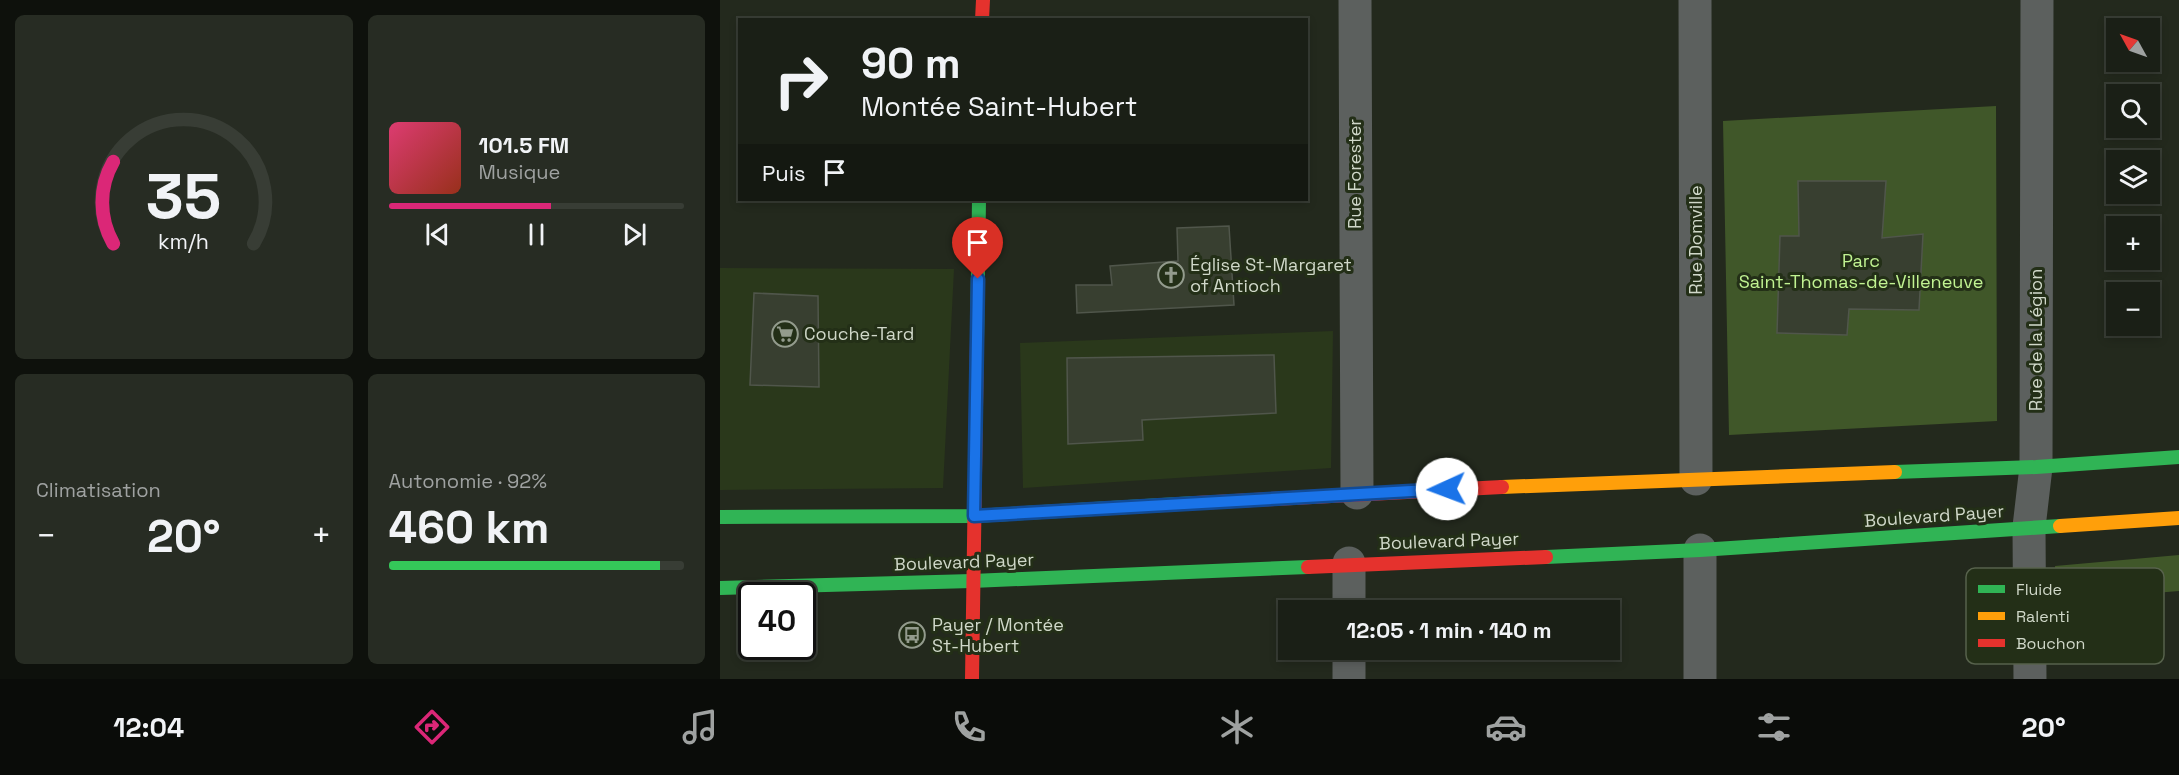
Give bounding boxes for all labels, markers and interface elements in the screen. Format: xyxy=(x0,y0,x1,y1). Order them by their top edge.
north arrow xyxy=(2106,18,2160,72)
map controls xyxy=(2106,18,2160,336)
text: 90 m xyxy=(861,37,961,90)
icon: right xyxy=(762,42,840,120)
button: search xyxy=(2106,84,2160,138)
text: Montée Saint-Hubert xyxy=(861,89,1137,124)
street label: Rue Forester xyxy=(1343,119,1366,229)
text: 101.5 FM xyxy=(479,131,569,159)
button: layers xyxy=(2106,150,2160,204)
icon: arrive xyxy=(818,156,851,189)
text: 35 xyxy=(146,157,221,236)
text: Musique xyxy=(479,159,560,185)
text: Puis xyxy=(762,159,806,187)
street label: Rue Domville xyxy=(1684,185,1707,295)
button: + xyxy=(2106,216,2160,270)
pin xyxy=(952,217,1003,279)
icon: previous xyxy=(421,218,454,251)
icon: pause xyxy=(520,218,553,251)
icon: next xyxy=(618,218,651,251)
icon: arrive xyxy=(961,226,994,259)
text: km/h xyxy=(158,228,209,255)
park label: Parc Saint-Thomas-de-Villeneuve xyxy=(1739,249,1983,293)
place label: Église St-Margaret of Antioch xyxy=(1190,253,1352,297)
church icon: Église St-Margaret of Antioch xyxy=(1156,260,1186,290)
street label: Rue de la Légion xyxy=(2024,269,2047,411)
button: − xyxy=(2106,282,2160,336)
supermarket icon: Couche-Tard xyxy=(770,319,800,349)
place label: Couche-Tard xyxy=(804,322,914,345)
position arrow xyxy=(1415,457,1479,521)
text: Autonomie · 92% xyxy=(389,468,547,494)
text: Climatisation xyxy=(36,477,161,503)
text: 460 km xyxy=(389,499,549,556)
street label: Boulevard Payer xyxy=(1863,499,2005,532)
text: 20° xyxy=(147,508,221,565)
text: − xyxy=(36,515,56,557)
text: + xyxy=(311,515,332,557)
street label: Boulevard Payer xyxy=(1378,527,1520,554)
street label: Boulevard Payer xyxy=(893,548,1035,575)
legend xyxy=(1966,568,2164,664)
text: Fluide xyxy=(2016,579,2062,600)
speed limit sign: 40 xyxy=(738,582,816,660)
text: Ralenti xyxy=(2016,606,2070,627)
place label: Payer / Montée St-Hubert xyxy=(932,613,1064,657)
text: 12:05 · 1 min · 140 m xyxy=(1346,616,1552,644)
bus stop icon: Payer / Montée St-Hubert xyxy=(897,620,927,650)
text: Bouchon xyxy=(2016,633,2085,654)
icon: directions xyxy=(411,706,453,748)
icon: music xyxy=(679,706,721,748)
icon: phone xyxy=(948,706,990,748)
icon: climate xyxy=(1216,706,1258,748)
icon: car xyxy=(1485,706,1527,748)
icon: filters xyxy=(1753,706,1795,748)
text: 12:04 xyxy=(113,710,184,745)
text: 20° xyxy=(2021,710,2066,745)

